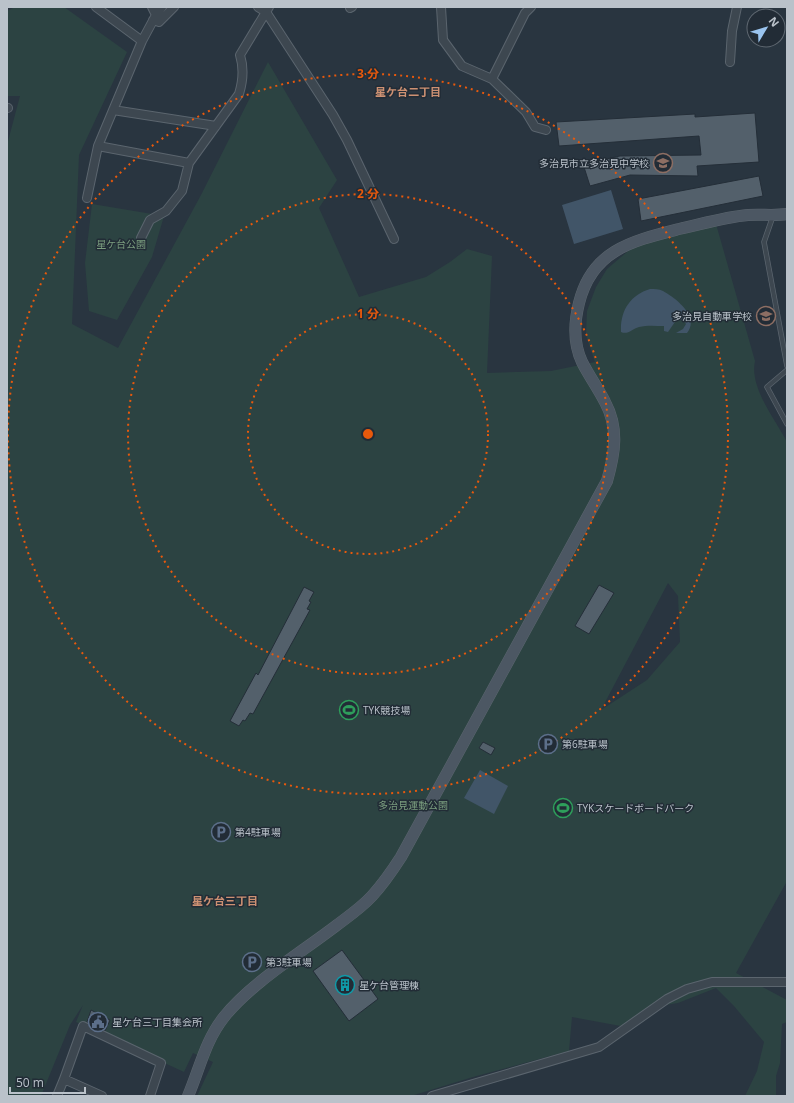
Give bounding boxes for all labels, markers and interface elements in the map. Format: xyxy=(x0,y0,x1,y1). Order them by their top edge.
north arrow xyxy=(746,8,786,48)
text: N xyxy=(766,13,783,30)
text: 3 分 xyxy=(357,65,379,82)
district label: 星ケ台二丁目 xyxy=(375,84,441,99)
school or university icon: 多治見市立多治見中学校 xyxy=(652,152,674,174)
place label: 多治見市立多治見中学校 xyxy=(539,156,649,170)
text: 2 分 xyxy=(357,185,379,202)
park label: 星ケ台公園 xyxy=(96,237,146,251)
text: 1 分 xyxy=(357,305,379,322)
school or university icon: 多治見自動車学校 xyxy=(755,305,777,327)
place label: 多治見自動車学校 xyxy=(672,309,752,323)
centre of rings xyxy=(361,427,375,441)
sports icon: TYK競技場 xyxy=(338,699,360,721)
place label: TYK競技場 xyxy=(363,703,410,717)
parking icon: 第6駐車場 xyxy=(537,733,559,755)
place label: 第6駐車場 xyxy=(562,737,608,751)
sports icon: TYKスケードボードパーク xyxy=(552,797,574,819)
park label: 多治見運動公園 xyxy=(378,798,448,812)
place label: TYKスケードボードパーク xyxy=(577,801,694,815)
parking icon: 第4駐車場 xyxy=(210,821,232,843)
place label: 第4駐車場 xyxy=(235,825,281,839)
district label: 星ケ台三丁目 xyxy=(192,893,258,908)
parking icon: 第3駐車場 xyxy=(241,951,263,973)
place label: 第3駐車場 xyxy=(266,955,312,969)
building icon: 星ケ台管理棟 xyxy=(334,974,356,996)
place label: 星ケ台管理棟 xyxy=(359,978,419,992)
public building icon: 星ケ台三丁目集会所 xyxy=(87,1011,109,1033)
place label: 星ケ台三丁目集会所 xyxy=(112,1015,202,1029)
scale bar xyxy=(10,1069,85,1095)
text: 50 m xyxy=(16,1074,44,1091)

